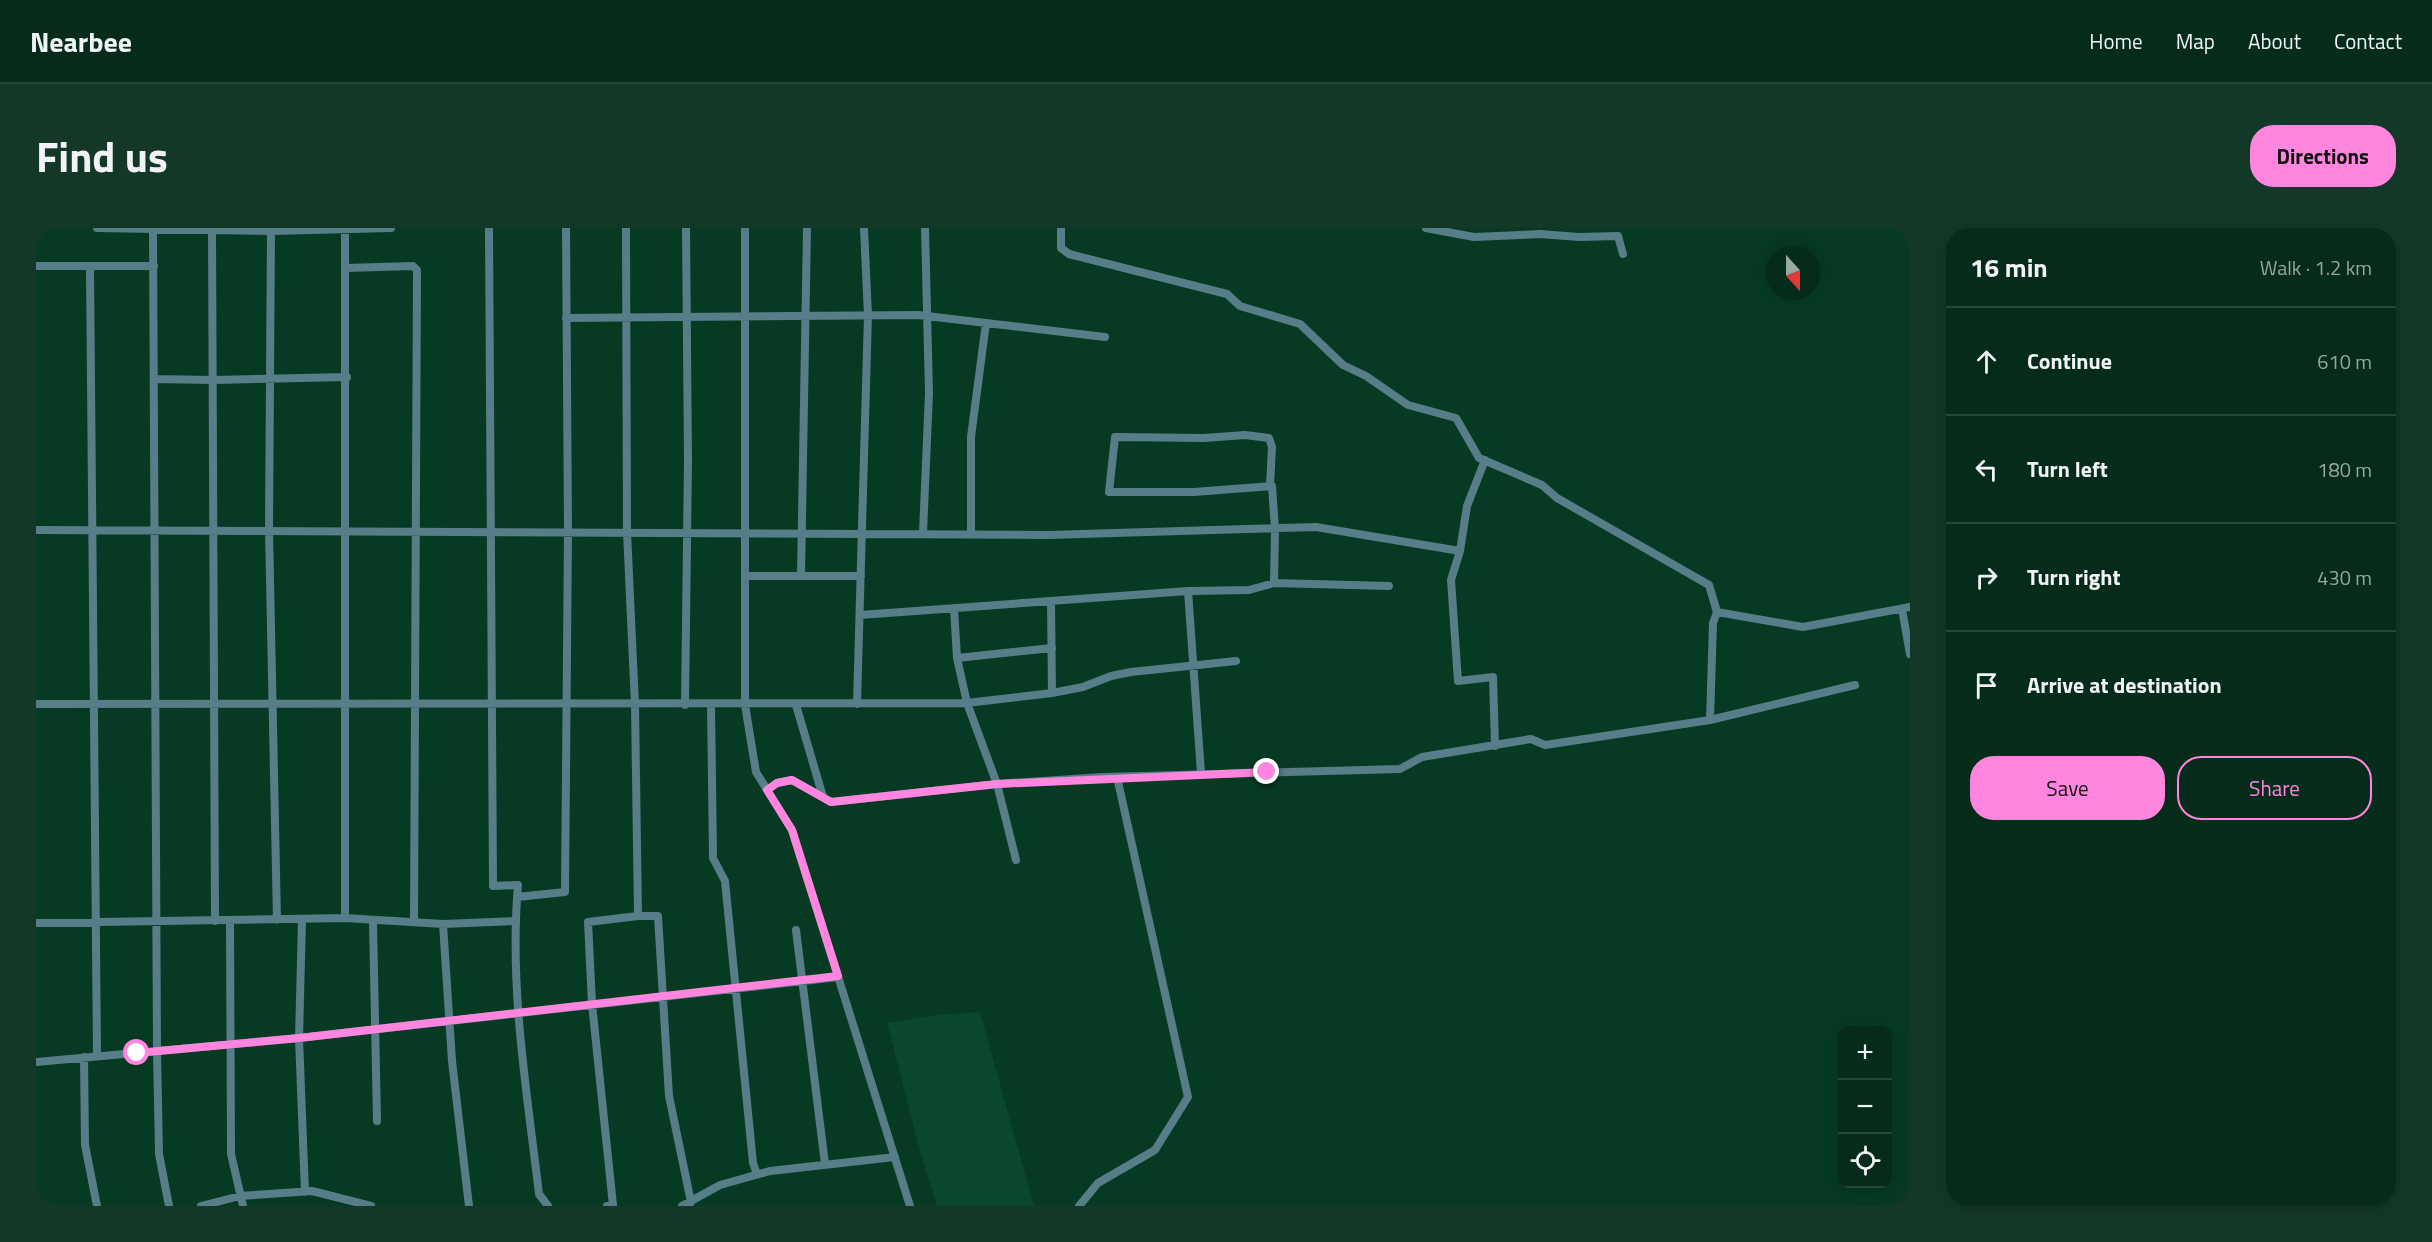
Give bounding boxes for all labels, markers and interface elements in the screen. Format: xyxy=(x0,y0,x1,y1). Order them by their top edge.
text: Nearbee xyxy=(30,20,132,63)
text: Home xyxy=(2089,25,2143,57)
text: Map xyxy=(2176,25,2215,57)
text: About xyxy=(2248,25,2301,57)
text: Contact xyxy=(2334,25,2402,57)
text: Find us xyxy=(36,124,168,188)
button: Directions xyxy=(2250,125,2396,187)
north arrow xyxy=(1766,246,1820,300)
text: 16 min xyxy=(1970,248,2048,287)
text: Walk · 1.2 km xyxy=(2260,252,2372,283)
text: Continue xyxy=(2027,344,2112,378)
icon: ahead xyxy=(1970,345,2003,378)
text: 610 m xyxy=(2317,346,2372,377)
text: Turn left xyxy=(2027,452,2108,486)
icon: left xyxy=(1970,453,2003,486)
text: 180 m xyxy=(2317,454,2372,485)
text: Turn right xyxy=(2027,560,2121,594)
icon: right xyxy=(1970,561,2003,594)
text: 430 m xyxy=(2317,562,2372,593)
text: Arrive at destination xyxy=(2027,668,2222,702)
icon: arrive xyxy=(1970,669,2003,702)
button: Save xyxy=(1970,756,2165,820)
button: Share xyxy=(2177,756,2372,820)
route end xyxy=(1253,758,1279,784)
map controls xyxy=(1838,1026,1892,1188)
button: + xyxy=(1838,1026,1892,1080)
route start xyxy=(123,1039,149,1065)
button: − xyxy=(1838,1080,1892,1134)
button: locate xyxy=(1838,1134,1892,1188)

